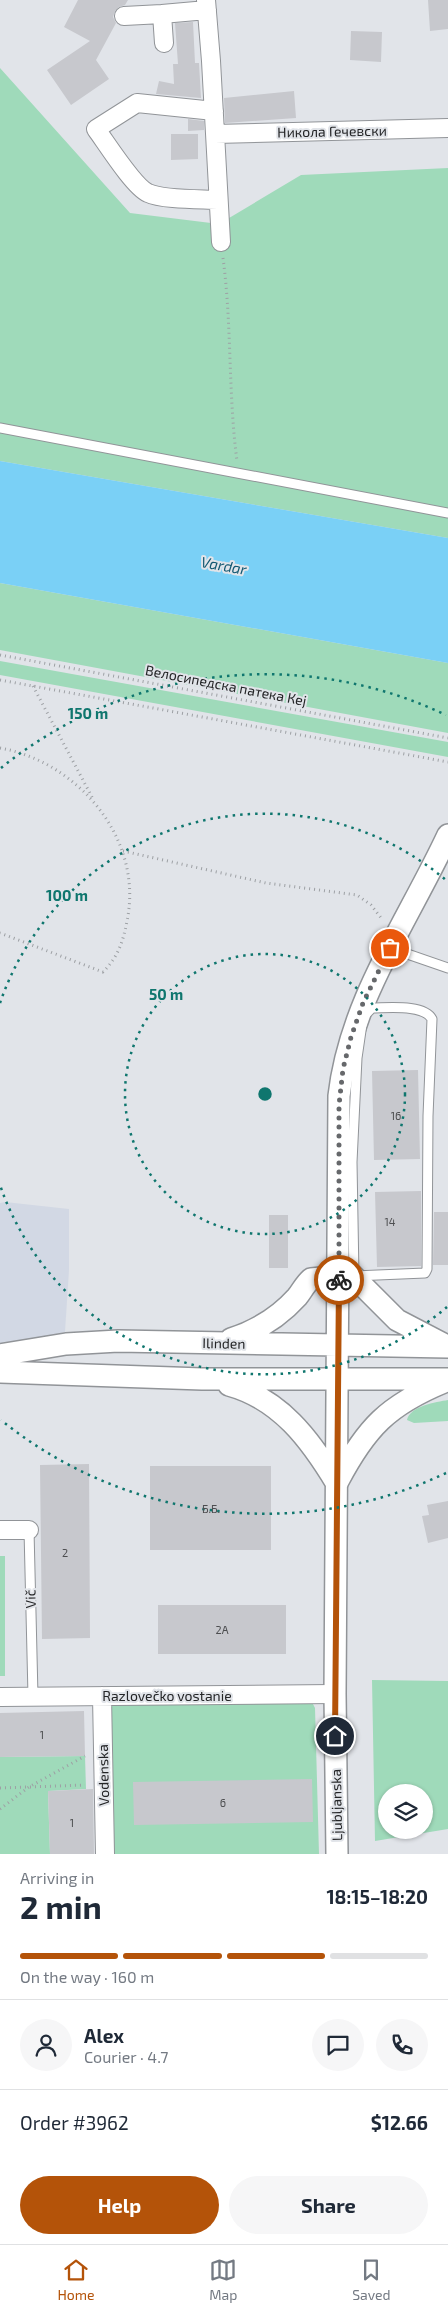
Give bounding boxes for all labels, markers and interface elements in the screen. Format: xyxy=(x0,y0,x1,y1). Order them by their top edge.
street label: Никола Гечевски xyxy=(277,122,387,140)
water label: Vardar xyxy=(200,552,249,578)
street label: Велосипедска патека Кеј xyxy=(144,661,308,709)
text: 150 m xyxy=(68,704,108,722)
text: 100 m xyxy=(46,886,88,904)
pin xyxy=(369,927,411,969)
icon: bag xyxy=(376,934,404,962)
text: 50 m xyxy=(149,985,183,1003)
centre of rings xyxy=(256,1085,274,1103)
house number: 16 xyxy=(391,1109,401,1122)
house number: 14 xyxy=(384,1215,396,1228)
courier xyxy=(314,1255,364,1305)
icon: bike xyxy=(325,1266,353,1294)
street label: Ilinden xyxy=(202,1334,246,1352)
house number: Б.Б. xyxy=(202,1502,220,1515)
house number: 2 xyxy=(62,1546,68,1559)
street label: Vič xyxy=(21,1589,39,1609)
house number: 2А xyxy=(215,1623,229,1636)
street label: Razlovečko vostanie xyxy=(102,1687,232,1704)
pin xyxy=(314,1715,356,1757)
icon: home xyxy=(321,1722,349,1750)
house number: 1 xyxy=(40,1728,44,1741)
street label: Vodenska xyxy=(94,1744,112,1806)
street label: Ljubljanska xyxy=(327,1769,345,1841)
map controls xyxy=(378,1784,433,1839)
button: layers xyxy=(378,1784,433,1839)
house number: 6 xyxy=(220,1796,226,1809)
house number: 1 xyxy=(70,1816,74,1829)
text: Arriving in xyxy=(20,1868,94,1887)
text: 18:15–18:20 xyxy=(326,1885,428,1908)
text: 2 min xyxy=(20,1887,102,1925)
text: On the way · 160 m xyxy=(20,1967,154,1986)
button: person xyxy=(20,2019,72,2071)
button: chat xyxy=(312,2019,364,2071)
button: phone xyxy=(376,2019,428,2071)
text: Alex xyxy=(84,2024,124,2047)
text: Courier · 4.7 xyxy=(84,2047,168,2066)
text: Order #3962 xyxy=(20,2111,129,2134)
text: $12.66 xyxy=(371,2111,428,2134)
button: Help xyxy=(20,2176,219,2234)
button: Share xyxy=(229,2176,428,2234)
tab: Home xyxy=(57,2256,94,2303)
tab: Map xyxy=(209,2256,237,2303)
tab: Saved xyxy=(352,2256,391,2303)

